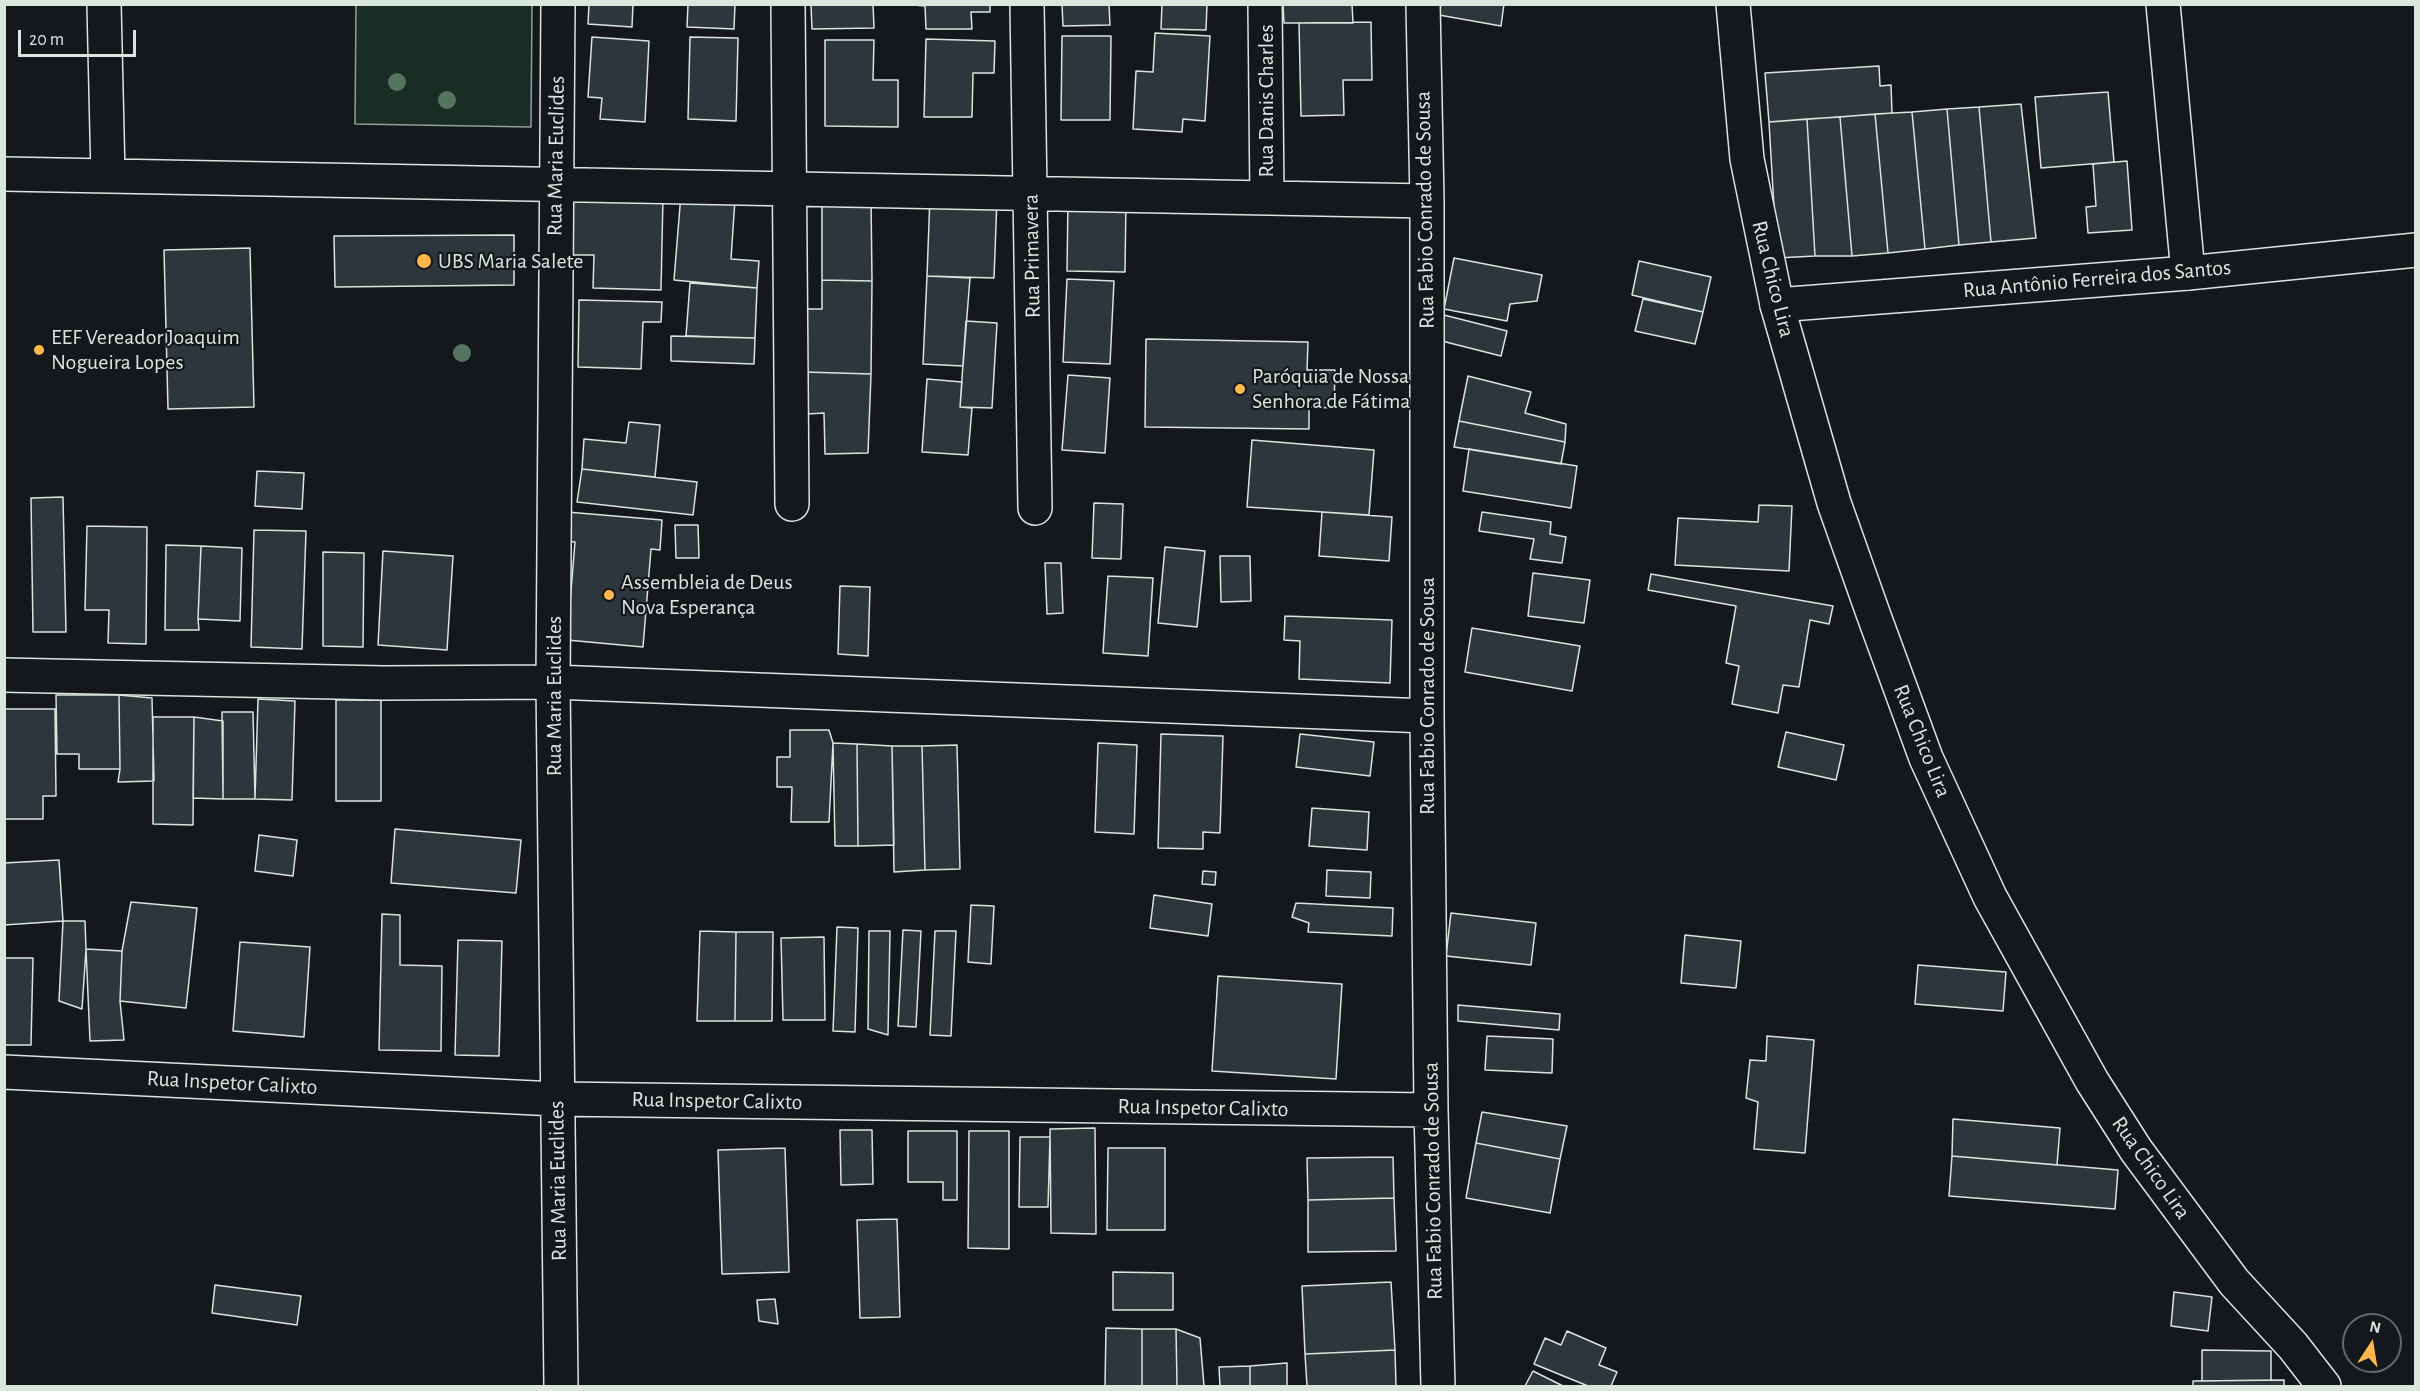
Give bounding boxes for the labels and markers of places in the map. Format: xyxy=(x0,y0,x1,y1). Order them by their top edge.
place label: UBS Maria Salete xyxy=(438,248,583,274)
marker: UBS Maria Salete xyxy=(415,252,433,270)
place label: EEF Vereador Joaquim Nogueira Lopes xyxy=(51,324,240,376)
marker: EEF Vereador Joaquim Nogueira Lopes xyxy=(32,343,46,357)
place label: Paróquia de Nossa Senhora de Fátima xyxy=(1252,363,1410,414)
marker: Paróquia de Nossa Senhora de Fátima xyxy=(1233,382,1247,396)
place label: Assembleia de Deus Nova Esperança xyxy=(621,569,793,620)
marker: Assembleia de Deus Nova Esperança xyxy=(602,588,616,602)

